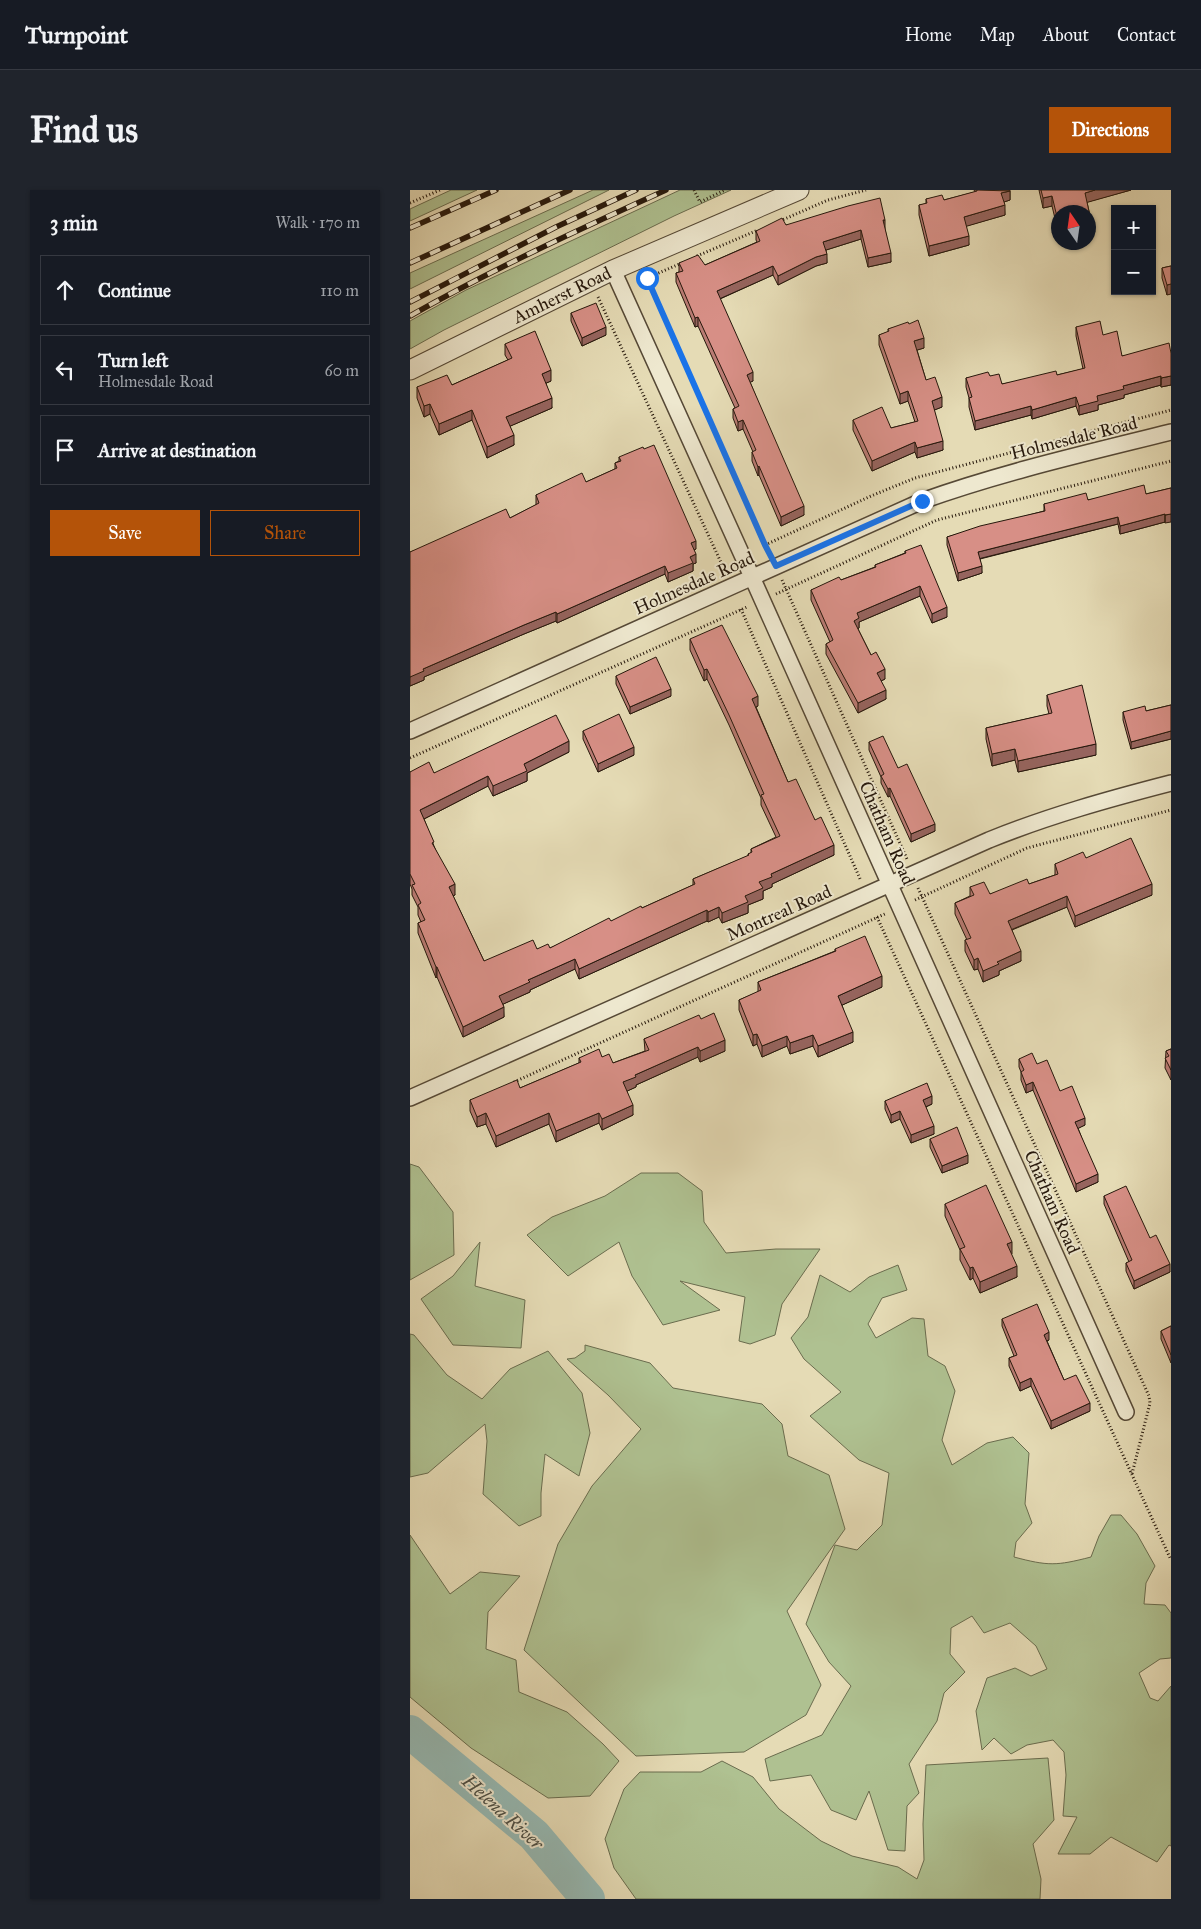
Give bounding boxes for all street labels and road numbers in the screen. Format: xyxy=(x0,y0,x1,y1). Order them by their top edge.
street label: Amherst Road xyxy=(508,262,615,329)
street label: Holmesdale Road xyxy=(1008,412,1140,464)
street label: Holmesdale Road xyxy=(630,547,758,619)
street label: Chatham Road xyxy=(854,778,920,888)
street label: Montreal Road xyxy=(723,880,835,946)
street label: Chatham Road xyxy=(1019,1147,1085,1257)

